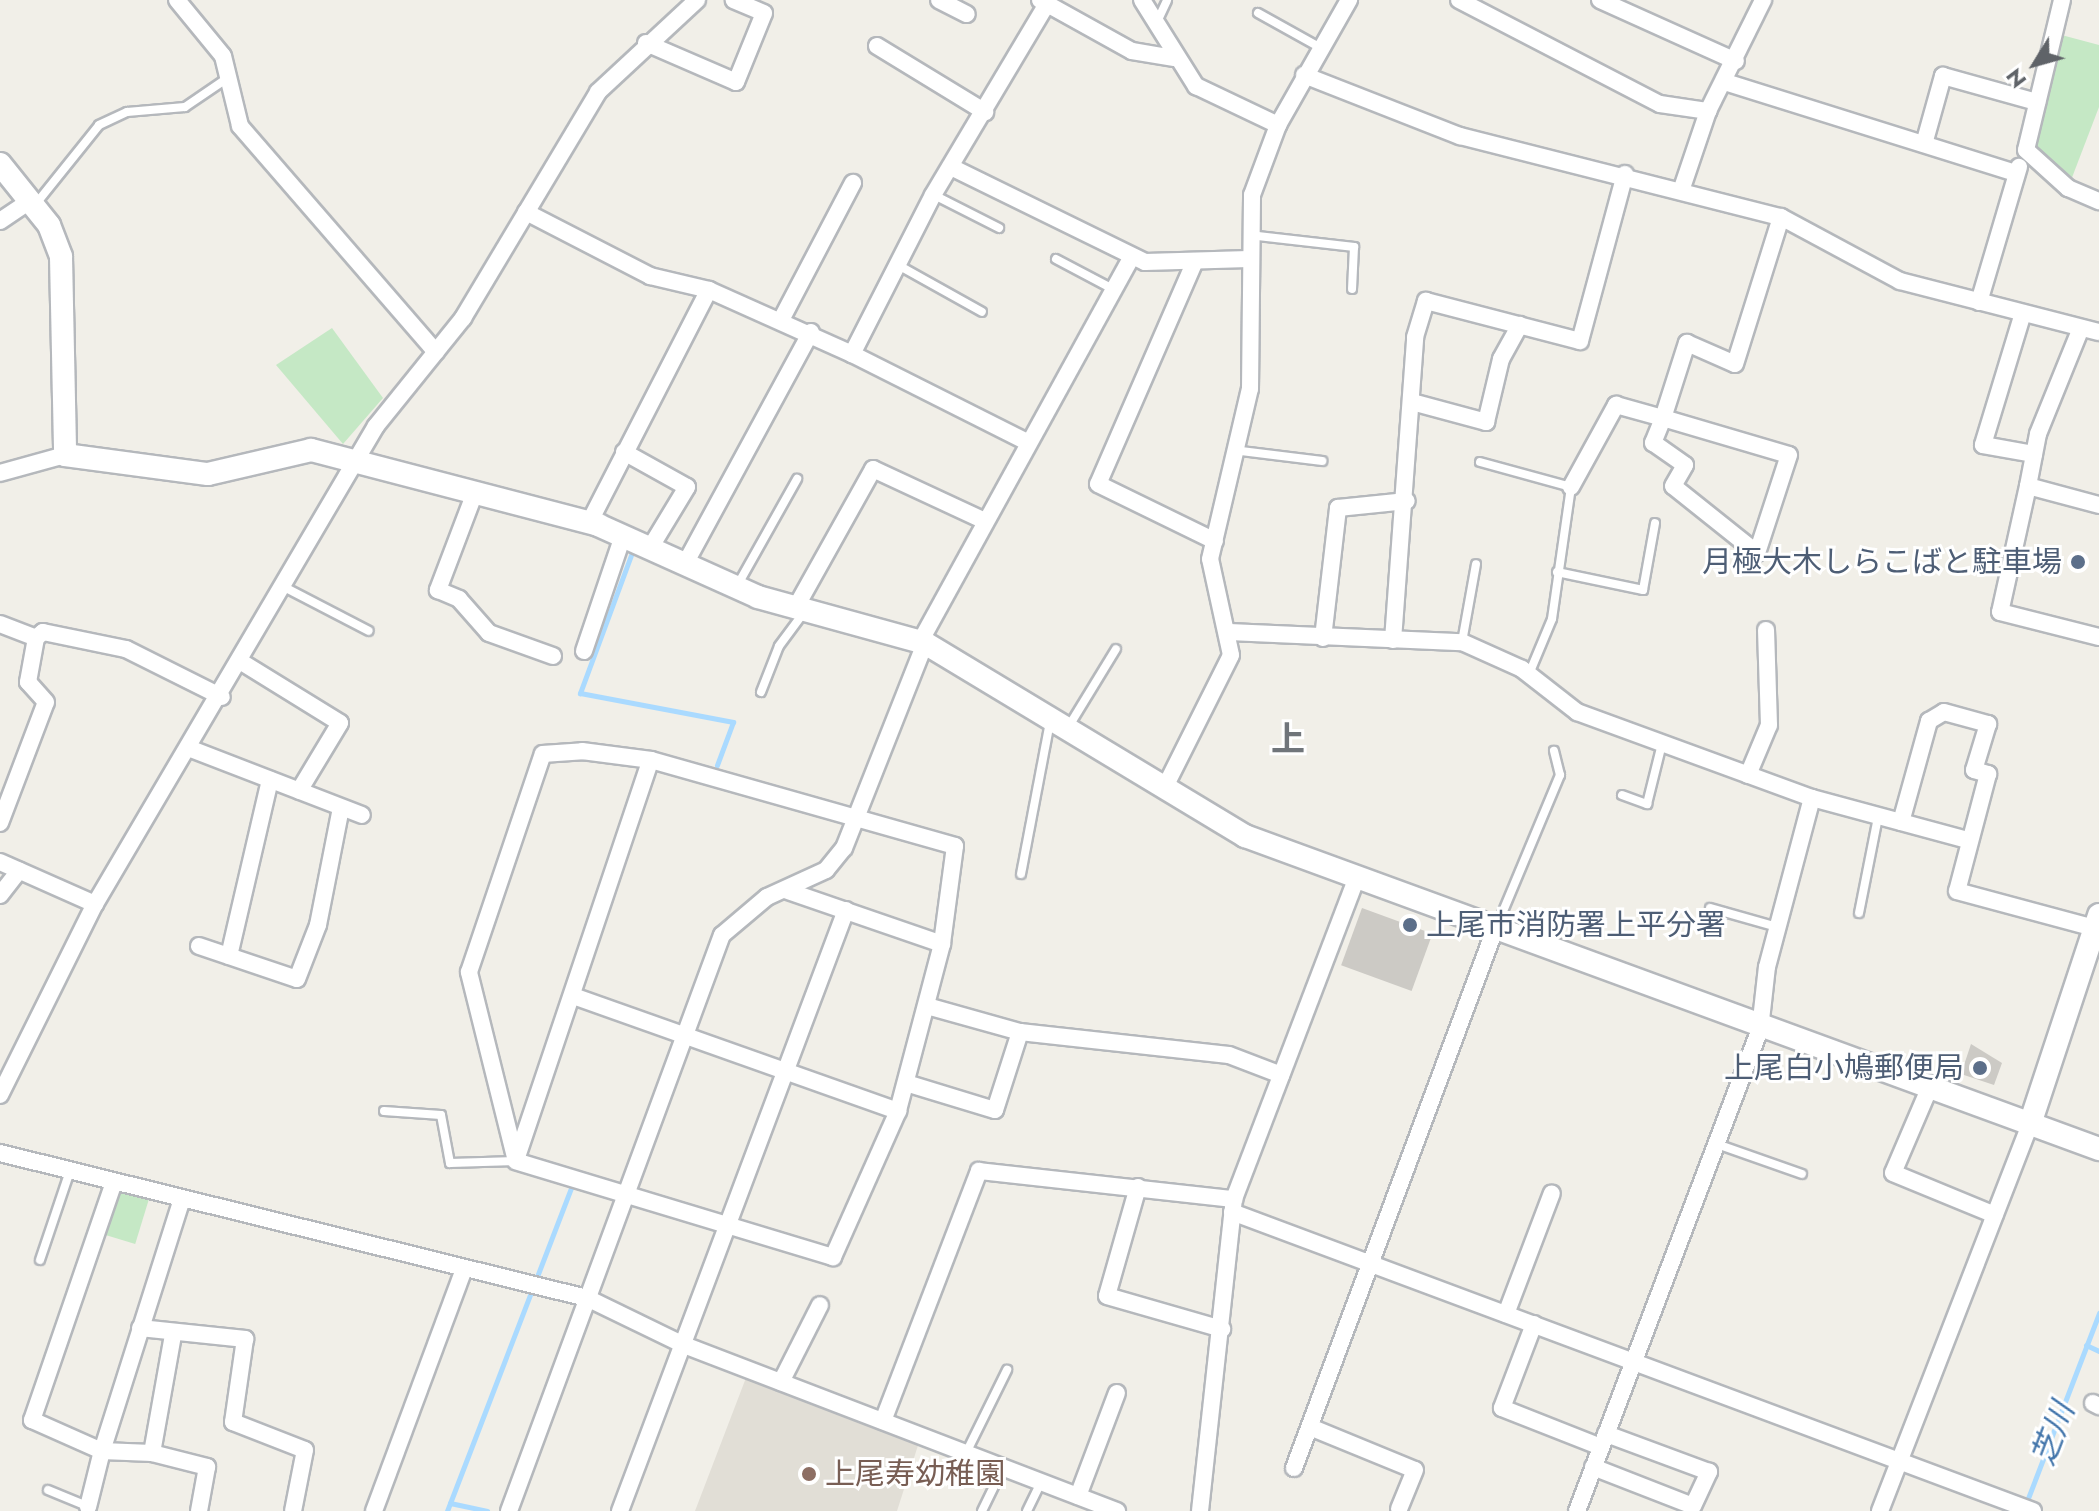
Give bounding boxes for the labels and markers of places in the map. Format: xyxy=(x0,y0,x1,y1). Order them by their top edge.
place label: 月極大木しらこばと駐車場 xyxy=(1702,544,2062,580)
marker: 月極大木しらこばと駐車場 xyxy=(2069,553,2087,571)
place label: 上尾市消防署上平分署 xyxy=(1426,907,1726,943)
marker: 上尾市消防署上平分署 xyxy=(1401,916,1419,934)
place label: 上尾白小鳩郵便局 xyxy=(1724,1050,1964,1086)
marker: 上尾白小鳩郵便局 xyxy=(1971,1059,1989,1077)
place label: 上尾寿幼稚園 xyxy=(825,1456,1005,1492)
marker: 上尾寿幼稚園 xyxy=(800,1465,818,1483)

